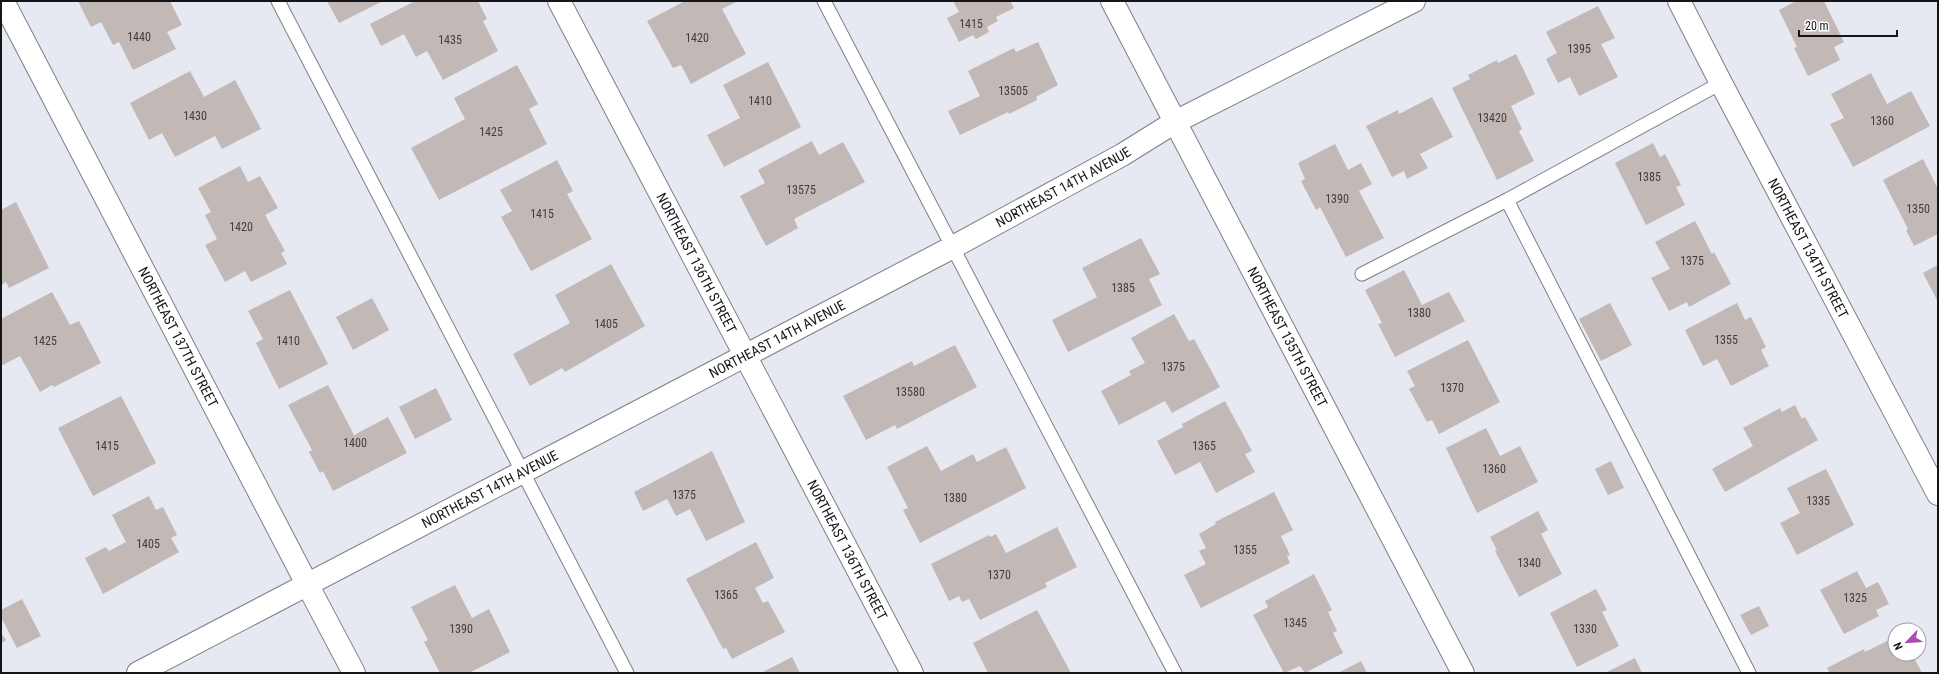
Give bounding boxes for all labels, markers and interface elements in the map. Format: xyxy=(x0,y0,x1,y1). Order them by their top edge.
scale bar xyxy=(1799,12,1897,38)
house number: 1415 xyxy=(959,17,983,31)
text: 20 m xyxy=(1805,19,1829,33)
house number: 1440 xyxy=(127,30,151,44)
house number: 1420 xyxy=(685,31,709,45)
house number: 1435 xyxy=(438,33,462,47)
house number: 1395 xyxy=(1567,42,1591,56)
house number: 13505 xyxy=(998,84,1028,98)
house number: 1410 xyxy=(748,94,772,108)
house number: 1430 xyxy=(183,109,207,123)
house number: 13420 xyxy=(1477,111,1507,125)
house number: 1360 xyxy=(1870,114,1894,128)
house number: 1425 xyxy=(479,125,503,139)
street label: NORTHEAST 14TH AVENUE xyxy=(993,144,1134,230)
house number: 1385 xyxy=(1637,170,1661,184)
street label: NORTHEAST 134TH STREET xyxy=(1765,176,1852,321)
house number: 13575 xyxy=(786,183,816,197)
street label: NORTHEAST 136TH STREET xyxy=(653,190,740,336)
house number: 1390 xyxy=(1325,192,1349,206)
house number: 1350 xyxy=(1906,202,1930,216)
house number: 1415 xyxy=(530,207,554,221)
house number: 1420 xyxy=(229,220,253,234)
house number: 1375 xyxy=(1680,254,1704,268)
street label: NORTHEAST 137TH STREET xyxy=(135,264,221,410)
street label: NORTHEAST 135TH STREET xyxy=(1244,264,1331,410)
house number: 1385 xyxy=(1111,281,1135,295)
street label: NORTHEAST 14TH AVENUE xyxy=(706,297,848,381)
house number: 1380 xyxy=(1407,306,1431,320)
house number: 1405 xyxy=(594,317,618,331)
house number: 1355 xyxy=(1714,333,1738,347)
house number: 1425 xyxy=(33,334,57,348)
house number: 1410 xyxy=(276,334,300,348)
house number: 1375 xyxy=(1161,360,1185,374)
house number: 1370 xyxy=(1440,381,1464,395)
house number: 13580 xyxy=(895,385,925,399)
house number: 1400 xyxy=(343,436,367,450)
house number: 1415 xyxy=(95,439,119,453)
house number: 1365 xyxy=(1192,439,1216,453)
street label: NORTHEAST 14TH AVENUE xyxy=(419,447,561,531)
house number: 1360 xyxy=(1482,462,1506,476)
street label: NORTHEAST 136TH STREET xyxy=(804,477,891,623)
house number: 1375 xyxy=(672,488,696,502)
house number: 1380 xyxy=(943,491,967,505)
house number: 1335 xyxy=(1806,494,1830,508)
house number: 1405 xyxy=(136,537,160,551)
house number: 1355 xyxy=(1233,543,1257,557)
house number: 1340 xyxy=(1517,556,1541,570)
house number: 1370 xyxy=(987,568,1011,582)
house number: 1365 xyxy=(714,588,738,602)
house number: 1325 xyxy=(1843,591,1867,605)
house number: 1345 xyxy=(1283,616,1307,630)
house number: 1390 xyxy=(449,622,473,636)
house number: 1330 xyxy=(1573,622,1597,636)
north arrow xyxy=(1887,622,1927,662)
text: N xyxy=(1891,640,1906,652)

